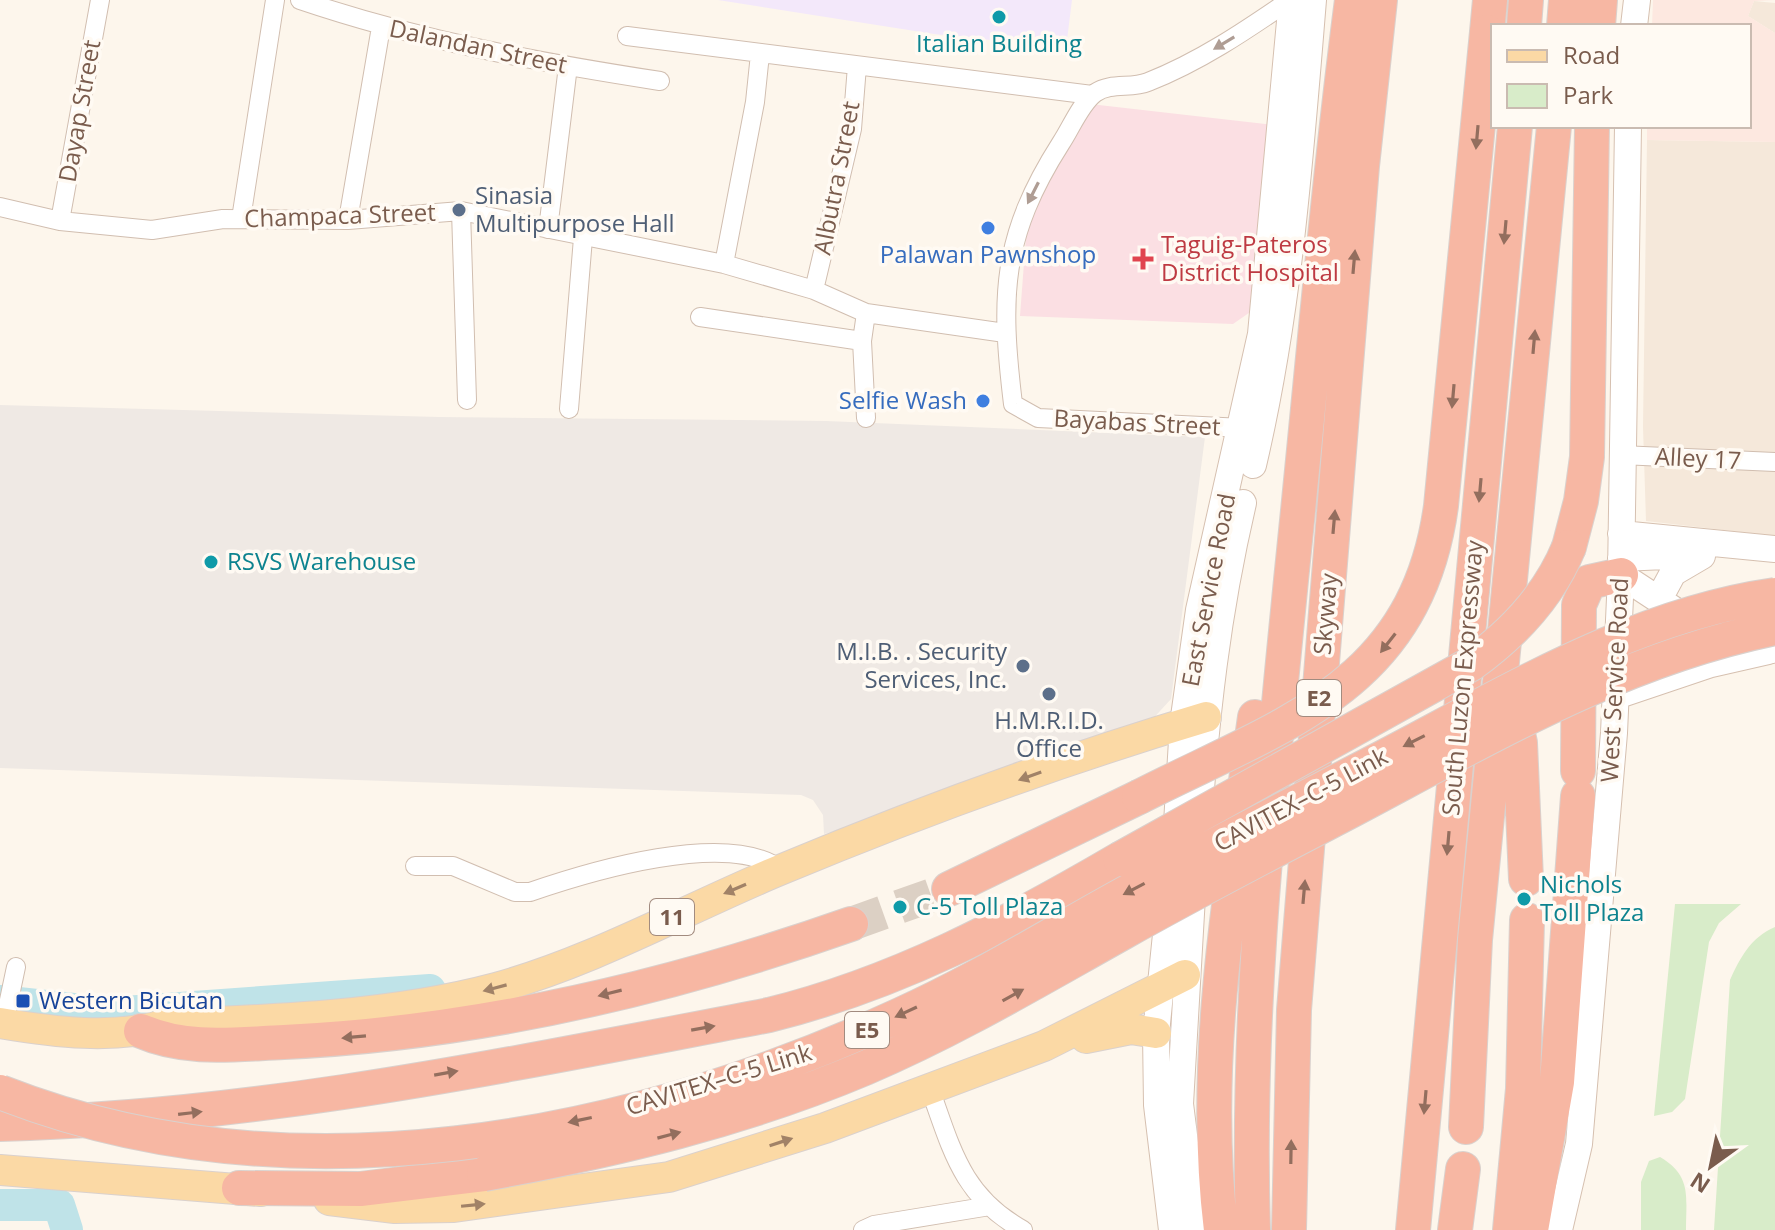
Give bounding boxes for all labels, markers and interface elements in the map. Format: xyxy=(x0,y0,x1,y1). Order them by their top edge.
marker: Italian Building xyxy=(990,8,1008,26)
street label: Dalandan Street xyxy=(386,11,570,80)
legend xyxy=(1491,24,1751,128)
place label: Italian Building xyxy=(916,26,1082,59)
one-way arrow xyxy=(1213,35,1235,49)
street label: Dayap Street xyxy=(50,37,107,185)
text: Road xyxy=(1563,38,1620,71)
text: Park xyxy=(1563,78,1614,111)
street label: Albutra Street xyxy=(804,98,867,257)
one-way arrow xyxy=(1471,125,1484,150)
place label: Sinasia Multipurpose Hall xyxy=(475,178,675,239)
one-way arrow xyxy=(1026,182,1039,205)
street label: Champaca Street xyxy=(244,195,436,234)
marker: Sinasia Multipurpose Hall xyxy=(450,201,468,219)
marker: Palawan Pawnshop xyxy=(979,219,997,237)
one-way arrow xyxy=(1498,219,1511,244)
place label: Taguig-Pateros District Hospital xyxy=(1161,227,1339,288)
place label: Palawan Pawnshop xyxy=(880,237,1096,270)
marker: Taguig-Pateros District Hospital xyxy=(1132,248,1154,270)
one-way arrow xyxy=(1348,250,1361,275)
one-way arrow xyxy=(1528,329,1541,354)
place label: Selfie Wash xyxy=(839,383,967,416)
one-way arrow xyxy=(1446,384,1459,409)
marker: Selfie Wash xyxy=(974,392,992,410)
street label: Bayabas Street xyxy=(1053,401,1221,442)
street label: Alley 17 xyxy=(1654,439,1742,476)
one-way arrow xyxy=(1474,478,1487,503)
street label: East Service Road xyxy=(1173,490,1242,689)
one-way arrow xyxy=(1327,509,1340,534)
street label: South Luzon Expressway xyxy=(1433,538,1490,817)
place label: RSVS Warehouse xyxy=(227,544,416,577)
marker: RSVS Warehouse xyxy=(202,553,220,571)
street label: Skyway xyxy=(1305,571,1345,656)
street label: West Service Road xyxy=(1592,577,1635,783)
one-way arrow xyxy=(1380,633,1396,653)
place label: M.I.B. . Security Services, Inc. xyxy=(836,634,1008,695)
marker: M.I.B. . Security Services, Inc. xyxy=(1014,657,1032,675)
road number: E2 xyxy=(1297,680,1341,716)
marker: H.M.R.I.D. Office xyxy=(1040,685,1058,703)
place label: H.M.R.I.D. Office xyxy=(994,703,1104,764)
one-way arrow xyxy=(1402,735,1425,748)
street label: CAVITEX–C-5 Link xyxy=(1208,739,1393,858)
one-way arrow xyxy=(1018,771,1042,783)
one-way arrow xyxy=(1441,831,1454,856)
place label: Nichols Toll Plaza xyxy=(1540,867,1644,928)
one-way arrow xyxy=(1298,879,1311,904)
one-way arrow xyxy=(1123,882,1146,895)
one-way arrow xyxy=(724,883,747,896)
place label: C-5 Toll Plaza xyxy=(916,889,1063,922)
marker: Nichols Toll Plaza xyxy=(1515,890,1533,908)
marker: C-5 Toll Plaza xyxy=(891,898,909,916)
road number: 11 xyxy=(650,899,694,935)
one-way arrow xyxy=(482,982,507,994)
place label: Western Bicutan xyxy=(39,983,223,1016)
one-way arrow xyxy=(597,988,622,1000)
one-way arrow xyxy=(1002,988,1024,1002)
marker: Western Bicutan xyxy=(14,992,32,1010)
one-way arrow xyxy=(894,1005,917,1019)
road number: E5 xyxy=(845,1012,889,1048)
one-way arrow xyxy=(690,1021,715,1033)
one-way arrow xyxy=(341,1031,366,1044)
street label: CAVITEX–C-5 Link xyxy=(622,1035,816,1122)
one-way arrow xyxy=(434,1066,459,1079)
one-way arrow xyxy=(1418,1090,1431,1115)
one-way arrow xyxy=(177,1106,202,1119)
one-way arrow xyxy=(567,1115,592,1127)
north arrow xyxy=(1671,1126,1751,1206)
one-way arrow xyxy=(657,1128,682,1140)
one-way arrow xyxy=(770,1135,794,1148)
one-way arrow xyxy=(1284,1139,1297,1164)
text: N xyxy=(1684,1166,1715,1201)
one-way arrow xyxy=(461,1198,486,1211)

